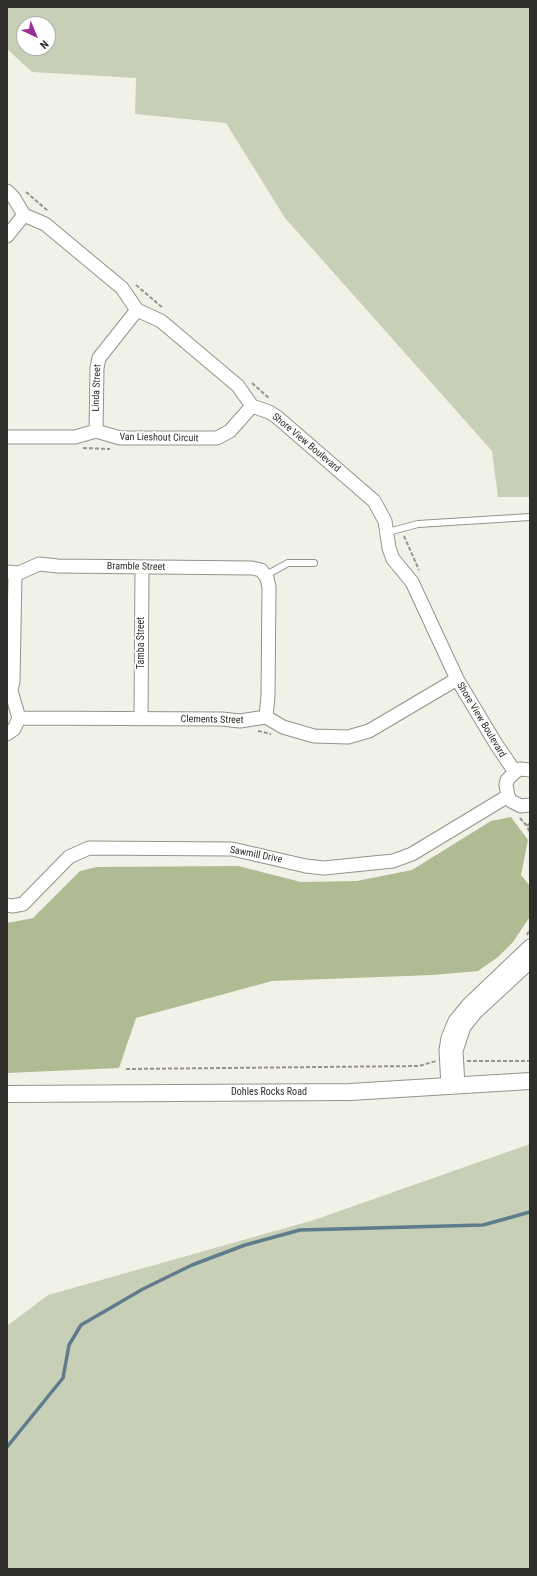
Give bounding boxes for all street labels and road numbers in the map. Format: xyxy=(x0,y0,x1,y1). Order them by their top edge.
street label: Linda Street xyxy=(90,364,104,412)
street label: Shore View Boulevard xyxy=(269,411,343,475)
street label: Van Lieshout Circuit xyxy=(119,431,199,445)
street label: Bramble Street xyxy=(107,560,165,574)
street label: Tamba Street xyxy=(135,617,147,669)
street label: Shore View Boulevard xyxy=(454,680,508,760)
street label: Clements Street xyxy=(180,713,244,727)
street label: Sawmill Drive xyxy=(229,844,283,866)
street label: Dohles Rocks Road xyxy=(231,1086,307,1098)

